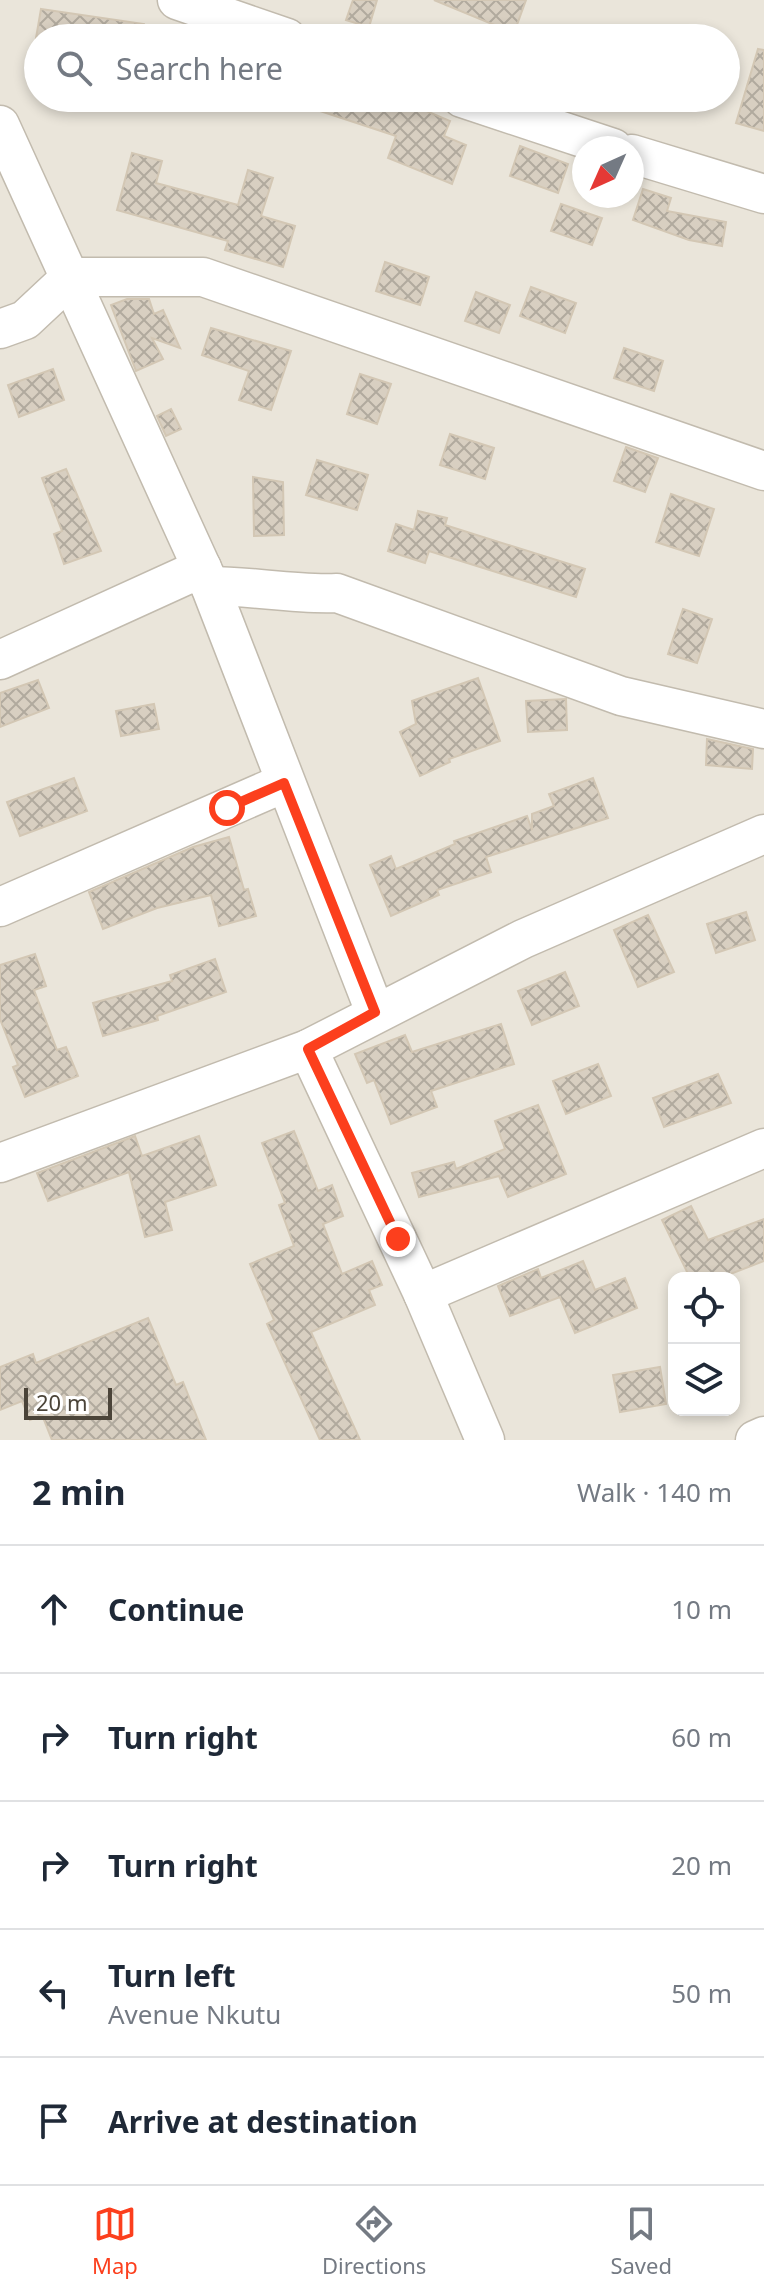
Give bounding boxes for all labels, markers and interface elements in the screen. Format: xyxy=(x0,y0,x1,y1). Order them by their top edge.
search box xyxy=(24,24,740,112)
icon: search xyxy=(52,46,96,90)
text: Search here xyxy=(116,48,283,89)
north arrow xyxy=(572,136,644,208)
route start xyxy=(209,790,245,826)
route end xyxy=(380,1221,416,1257)
map controls xyxy=(668,1272,740,1416)
button: locate xyxy=(668,1272,740,1344)
button: layers xyxy=(668,1344,740,1416)
scale bar xyxy=(24,1384,112,1420)
text: 20 m xyxy=(36,1387,87,1417)
text: 2 min xyxy=(32,1469,126,1515)
text: Walk · 140 m xyxy=(577,1474,732,1510)
icon: ahead xyxy=(32,1587,76,1631)
text: Continue xyxy=(108,1589,244,1630)
text: 10 m xyxy=(671,1591,732,1627)
icon: right xyxy=(32,1715,76,1759)
text: Turn right xyxy=(108,1717,258,1758)
text: 60 m xyxy=(671,1719,732,1755)
icon: right xyxy=(32,1843,76,1887)
text: Turn right xyxy=(108,1845,258,1886)
text: 20 m xyxy=(671,1847,732,1883)
text: Turn left xyxy=(108,1955,236,1996)
icon: left xyxy=(32,1971,76,2015)
text: 50 m xyxy=(671,1975,732,2011)
text: Avenue Nkutu xyxy=(108,1996,281,2032)
icon: arrive xyxy=(32,2099,76,2143)
text: Arrive at destination xyxy=(108,2101,418,2142)
tab: Map xyxy=(92,2202,138,2280)
tab: Directions xyxy=(322,2202,426,2280)
tab: Saved xyxy=(610,2202,672,2280)

